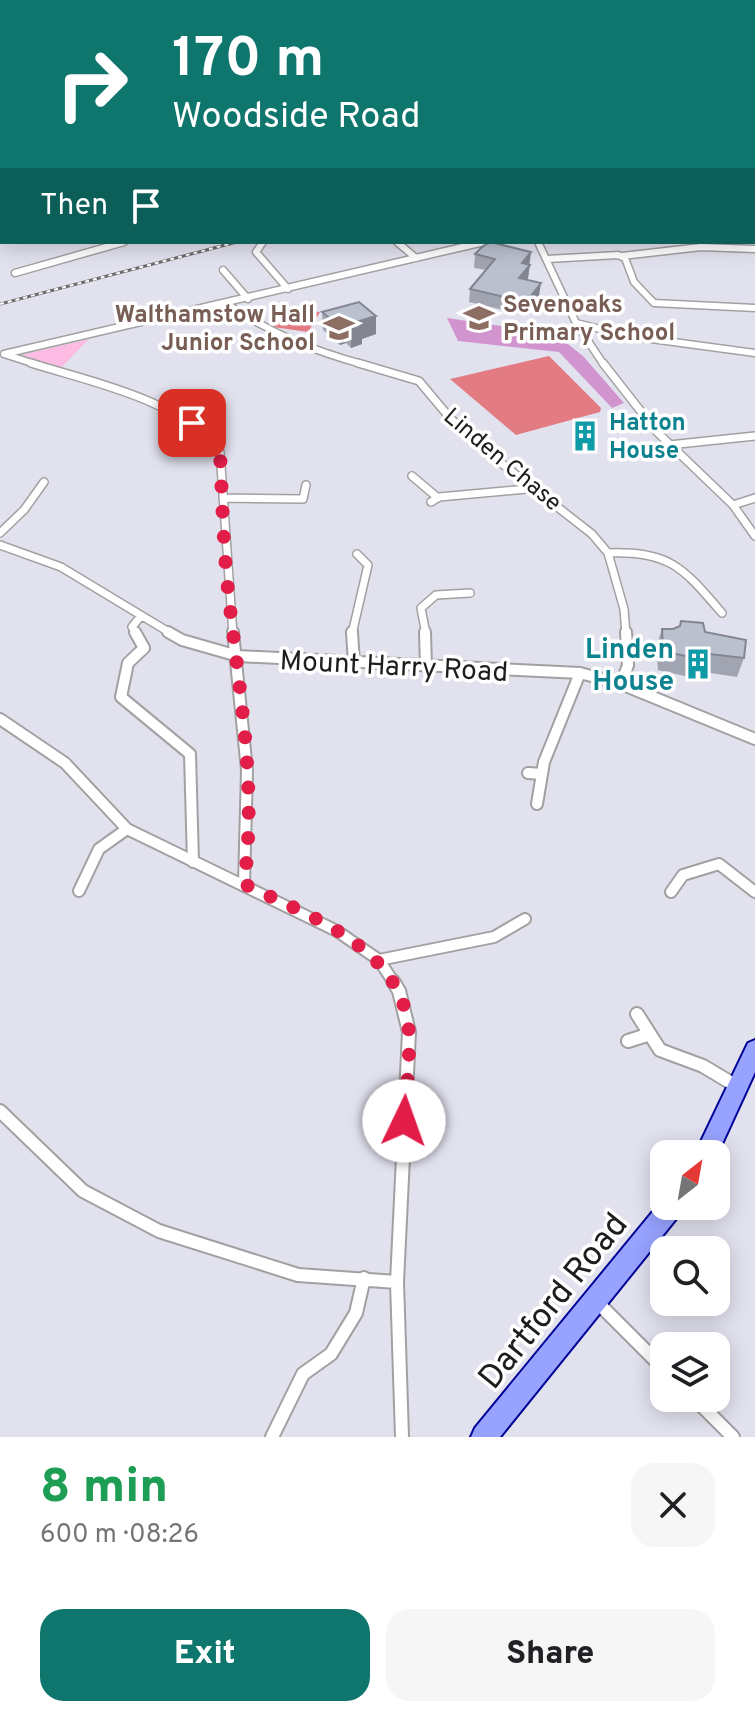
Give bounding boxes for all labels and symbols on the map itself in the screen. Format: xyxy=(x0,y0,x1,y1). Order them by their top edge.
place label: Sevenoaks Primary School xyxy=(503,291,675,349)
place label: Walthamstow Hall Junior School xyxy=(115,301,315,359)
school or university icon: Sevenoaks Primary School xyxy=(462,301,496,335)
school or university icon: Walthamstow Hall Junior School xyxy=(322,311,356,345)
pin xyxy=(158,389,226,457)
street label: Linden Chase xyxy=(437,402,567,519)
place label: Hatton House xyxy=(609,409,686,467)
building icon: Hatton House xyxy=(568,419,602,453)
place label: Linden House xyxy=(585,633,674,701)
street label: Mount Harry Road xyxy=(279,644,509,692)
building icon: Linden House xyxy=(681,647,715,681)
position arrow xyxy=(362,1079,446,1163)
north arrow xyxy=(650,1140,730,1220)
street label: Dartford Road xyxy=(470,1205,639,1399)

